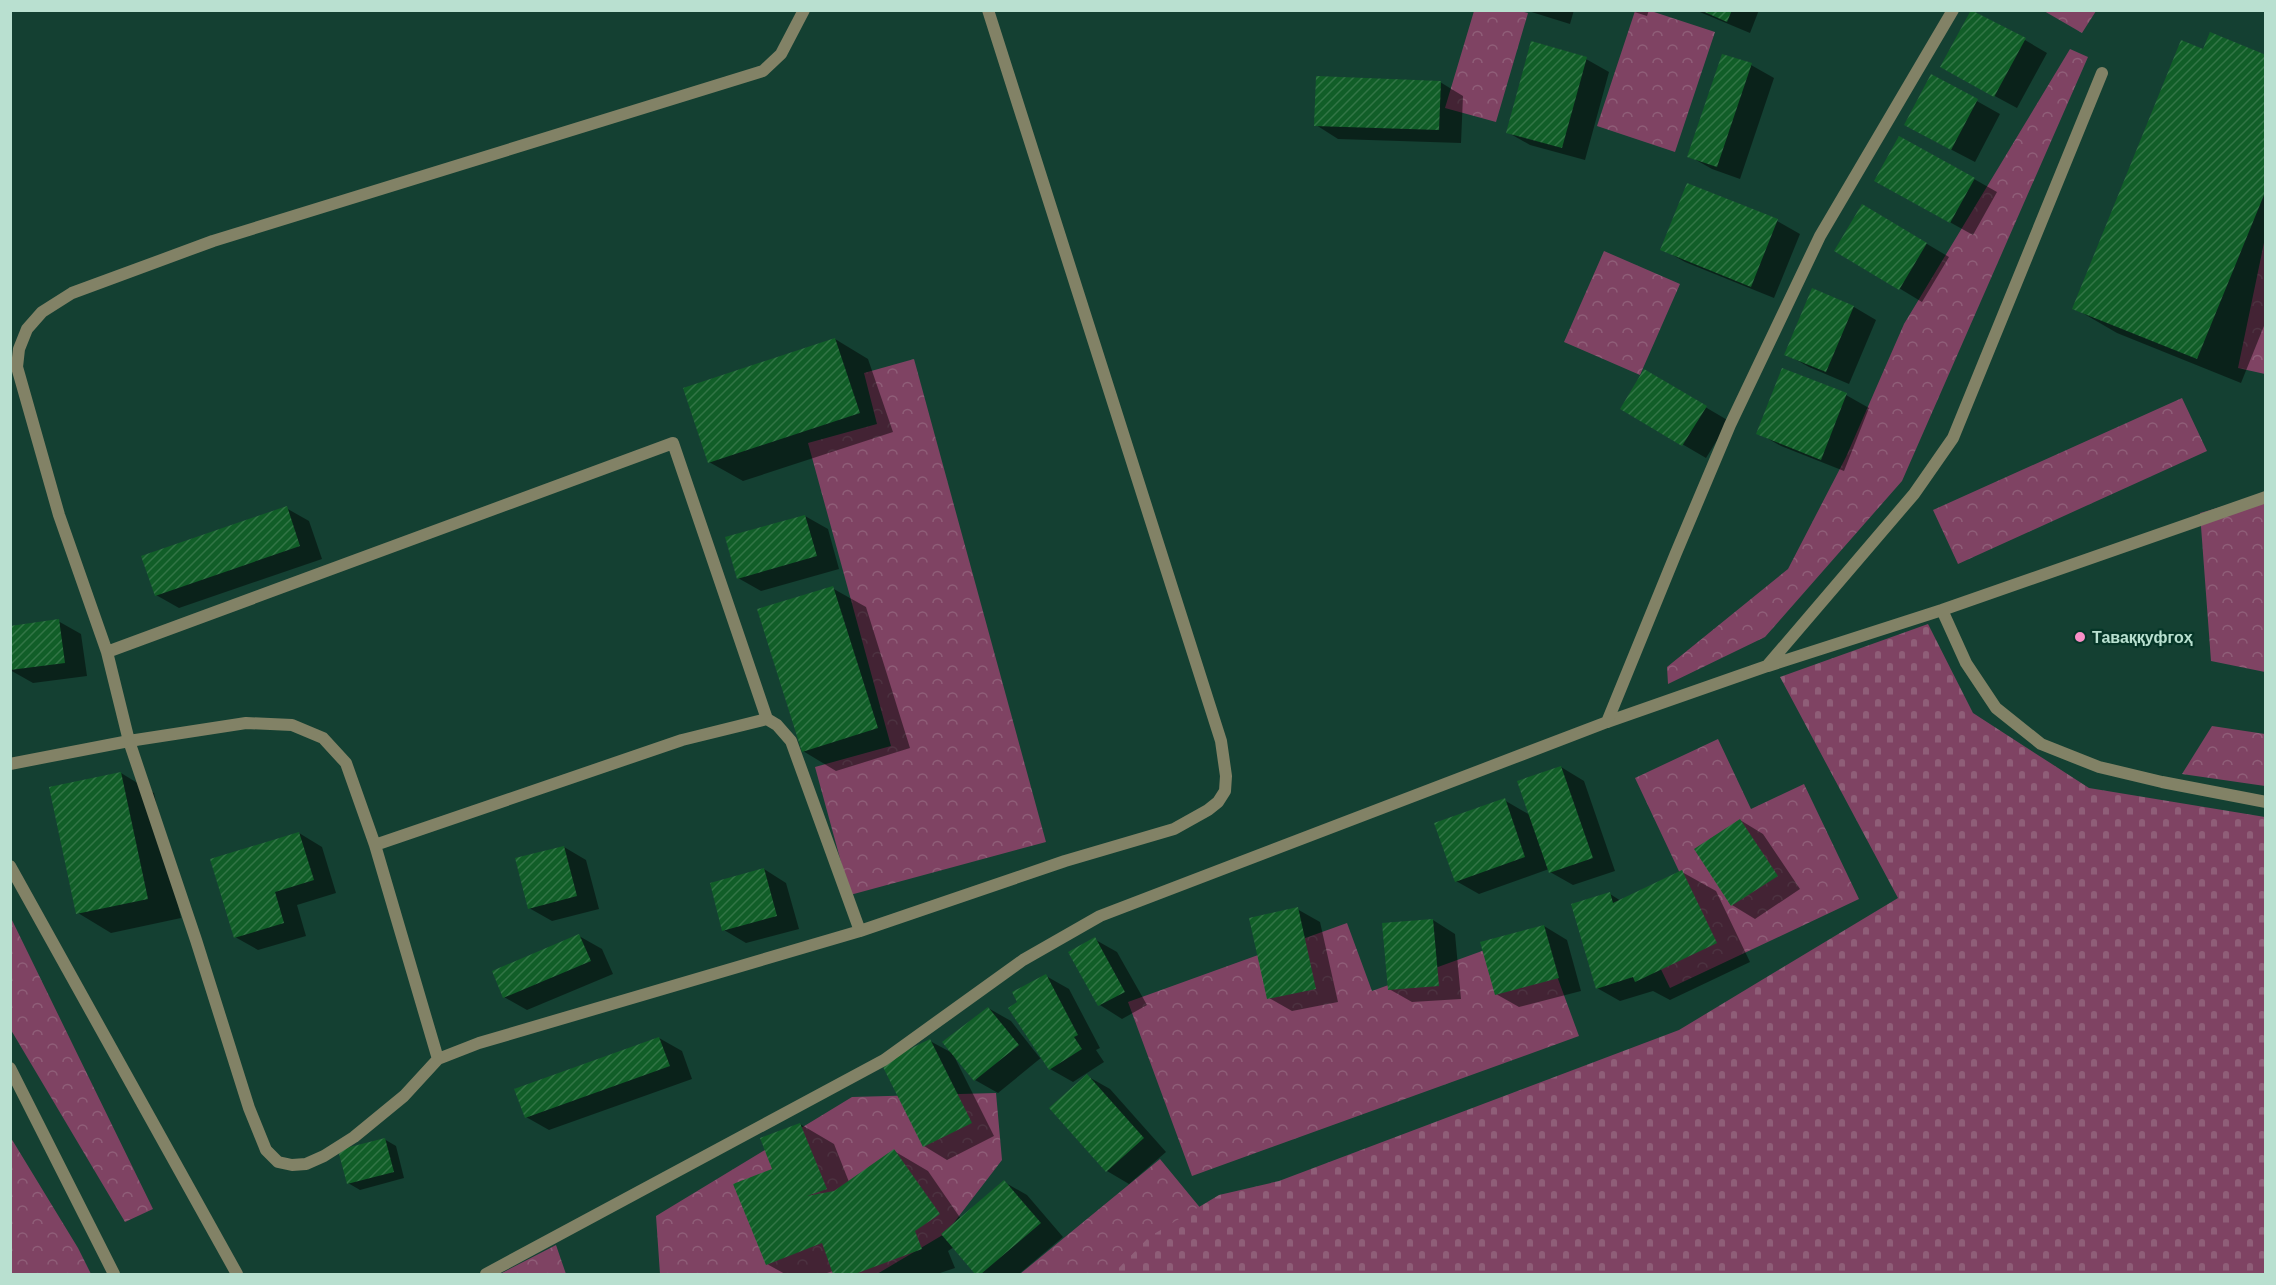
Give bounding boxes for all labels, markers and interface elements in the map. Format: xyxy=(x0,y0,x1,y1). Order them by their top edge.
place label: Таваққуфгоҳ xyxy=(2092,629,2193,646)
marker: Таваққуфгоҳ xyxy=(2073,630,2087,644)

